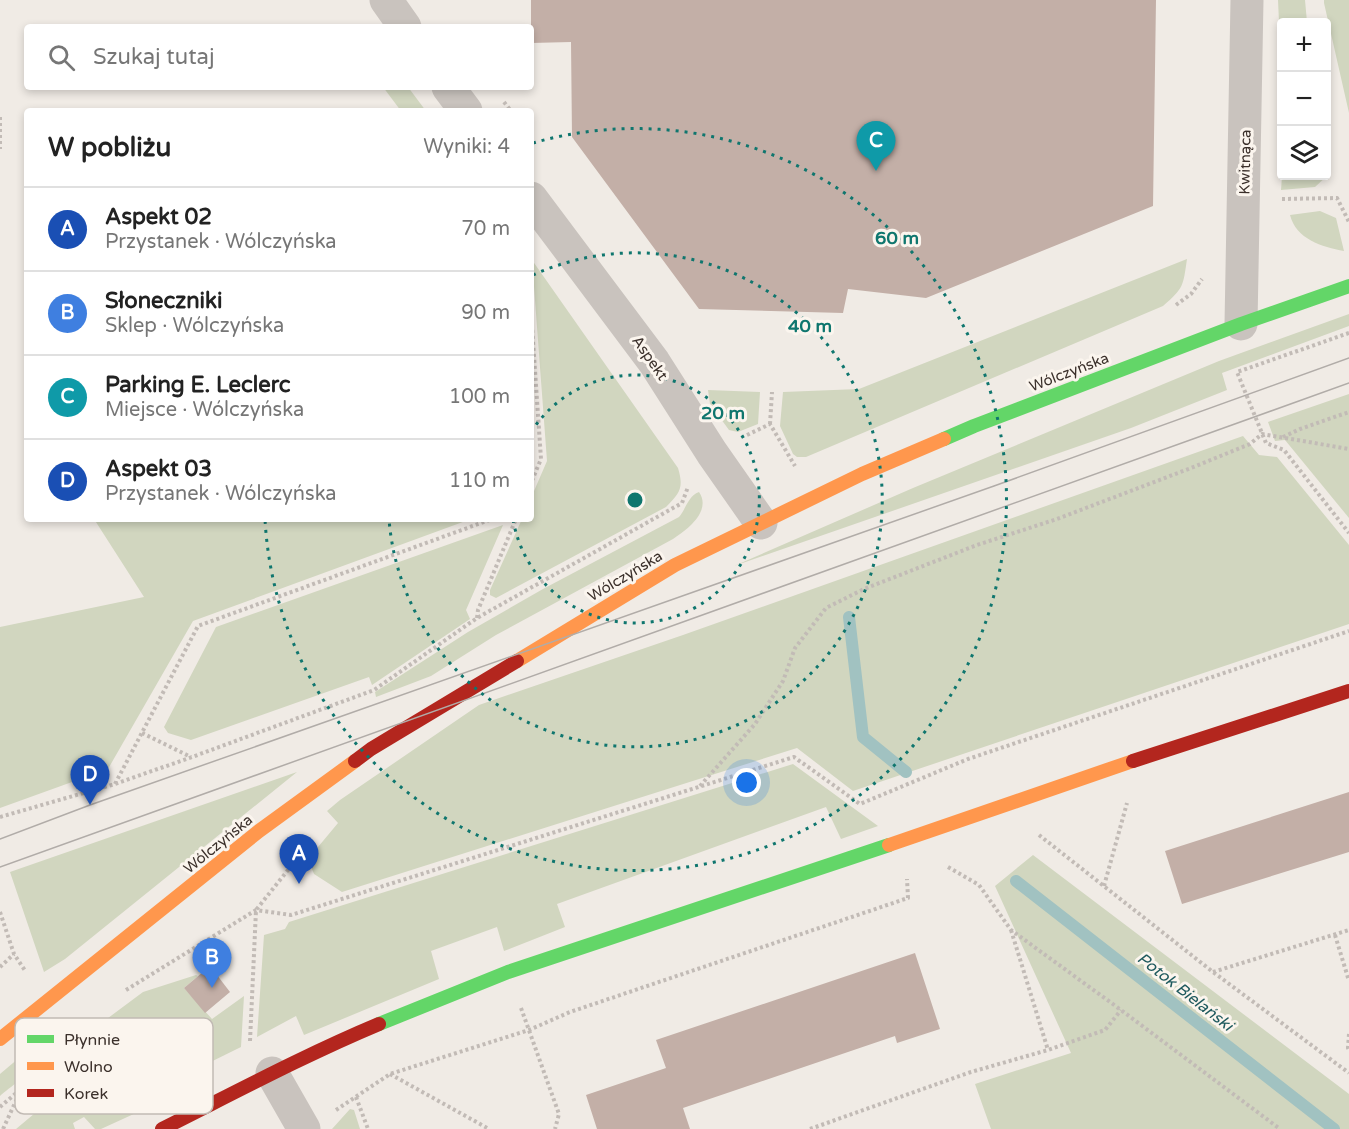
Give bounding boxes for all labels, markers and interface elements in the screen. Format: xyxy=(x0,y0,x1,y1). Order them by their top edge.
map controls xyxy=(1277,18,1331,180)
button: + xyxy=(1277,18,1331,72)
search box xyxy=(24,24,534,90)
icon: search xyxy=(45,41,78,74)
text: Szukaj tutaj xyxy=(93,44,215,70)
button: − xyxy=(1277,72,1331,126)
pin: C xyxy=(856,122,896,171)
button: layers xyxy=(1277,126,1331,180)
street label: Kwitnąca xyxy=(1235,129,1255,195)
text: W pobliżu xyxy=(48,132,171,163)
text: Wyniki: 4 xyxy=(423,135,510,159)
text: Aspekt 02 xyxy=(105,204,212,230)
text: A xyxy=(60,217,75,241)
text: 70 m xyxy=(461,217,510,241)
text: 60 m xyxy=(875,227,919,249)
text: Przystanek · Wólczyńska xyxy=(105,230,337,254)
text: Słoneczniki xyxy=(105,288,223,314)
text: B xyxy=(61,301,74,325)
text: 90 m xyxy=(461,301,510,325)
text: Sklep · Wólczyńska xyxy=(105,314,284,338)
text: 40 m xyxy=(788,315,832,337)
street label: Aspekt xyxy=(628,332,672,384)
street label: Wólczyńska xyxy=(1027,349,1111,395)
text: Parking E. Leclerc xyxy=(105,372,291,398)
text: C xyxy=(61,385,74,409)
text: 100 m xyxy=(449,385,510,409)
text: Miejsce · Wólczyńska xyxy=(105,398,304,422)
text: 20 m xyxy=(701,402,745,424)
text: Aspekt 03 xyxy=(105,456,212,482)
text: D xyxy=(60,469,75,493)
text: 110 m xyxy=(449,469,510,493)
text: Przystanek · Wólczyńska xyxy=(105,482,337,506)
centre of rings xyxy=(625,490,645,510)
street label: Wólczyńska xyxy=(585,547,665,605)
pin: D xyxy=(70,756,110,805)
your location xyxy=(732,768,761,797)
street label: Wólczyńska xyxy=(180,811,256,877)
pin: A xyxy=(280,834,318,884)
pin: B xyxy=(192,938,232,988)
water label: Potok Bielański xyxy=(1133,948,1238,1037)
legend xyxy=(15,1018,213,1114)
text: Płynnie xyxy=(64,1030,120,1050)
text: Wolno xyxy=(64,1057,113,1077)
text: Korek xyxy=(64,1084,108,1104)

